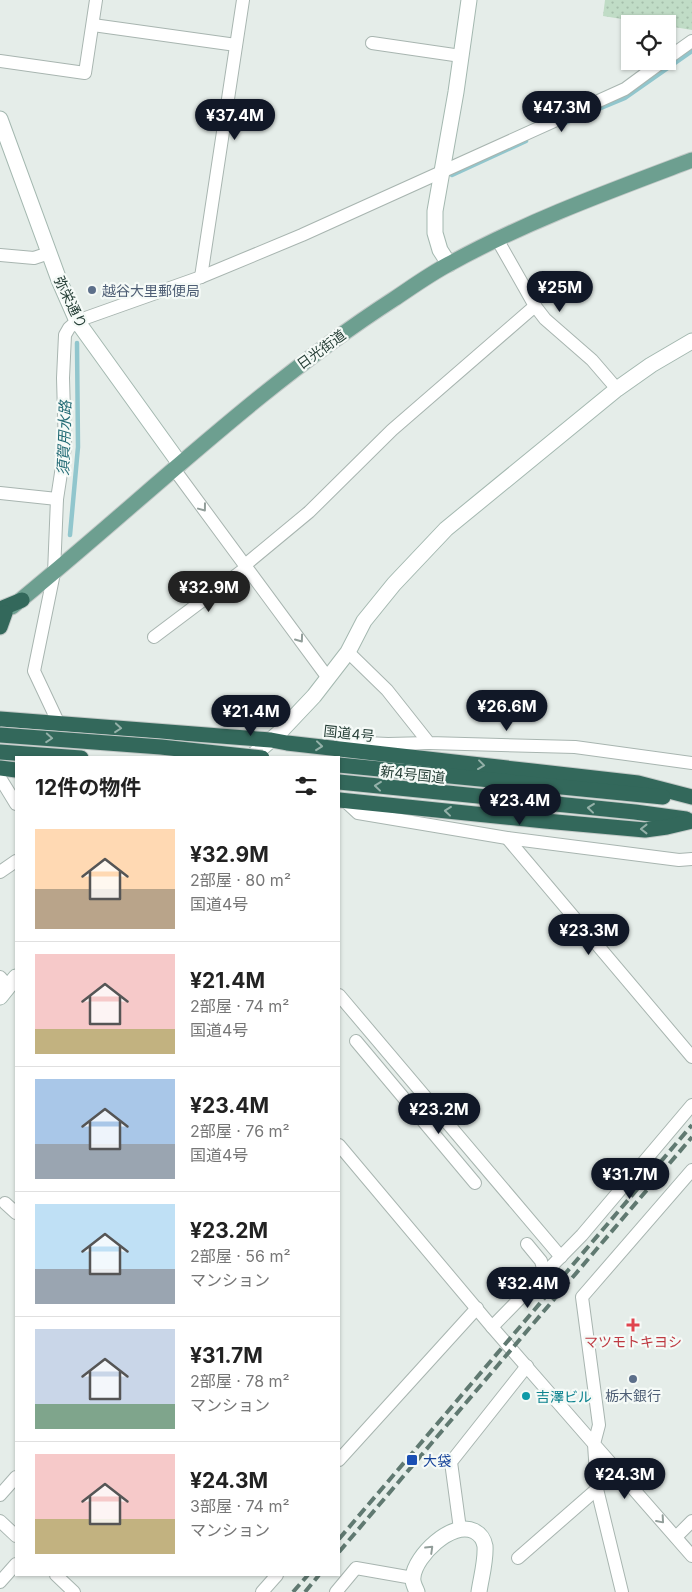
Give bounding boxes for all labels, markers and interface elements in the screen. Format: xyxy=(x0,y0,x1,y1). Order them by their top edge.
map controls xyxy=(621,15,676,70)
button: locate xyxy=(621,15,676,70)
pin: ¥47.3M xyxy=(521,90,603,133)
text: ¥47.3M xyxy=(533,97,591,117)
pin: ¥37.4M xyxy=(194,98,276,141)
text: ¥37.4M xyxy=(206,105,264,125)
pin: ¥25M xyxy=(530,270,590,313)
street label: 弥栄通り xyxy=(51,273,91,331)
text: ¥25M xyxy=(538,277,582,297)
place label: 越谷大里郵便局 xyxy=(102,282,200,299)
marker: 越谷大里郵便局 xyxy=(86,284,98,296)
street label: 日光街道 xyxy=(293,326,349,372)
water label: 須賀用水路 xyxy=(53,398,75,476)
one-way arrow xyxy=(197,503,207,512)
pin: ¥32.9M xyxy=(168,570,250,613)
text: ¥32.9M xyxy=(179,577,239,597)
one-way arrow xyxy=(294,633,303,643)
pin: ¥26.6M xyxy=(466,690,548,732)
pin: ¥21.4M xyxy=(210,694,292,737)
text: ¥26.6M xyxy=(477,696,537,716)
text: ¥21.4M xyxy=(222,701,280,721)
one-way arrow xyxy=(115,722,123,733)
street label: 国道4号 xyxy=(323,722,375,744)
one-way arrow xyxy=(45,733,53,744)
one-way arrow xyxy=(315,741,323,752)
one-way arrow xyxy=(477,759,485,770)
street label: 新4号国道 xyxy=(380,762,446,786)
icon: filters xyxy=(292,772,320,800)
text: 12件の物件 xyxy=(35,775,141,800)
one-way arrow xyxy=(374,781,382,792)
pin: ¥23.4M xyxy=(479,784,561,826)
text: ¥23.4M xyxy=(490,790,550,810)
one-way arrow xyxy=(587,803,595,814)
one-way arrow xyxy=(443,806,451,817)
one-way arrow xyxy=(640,824,648,834)
text: ¥32.9M xyxy=(190,842,269,867)
icon: home xyxy=(75,849,135,909)
text: 2部屋 · 80 m² xyxy=(190,870,291,890)
text: 国道4号 xyxy=(190,894,248,914)
pin: ¥23.3M xyxy=(548,914,630,956)
text: ¥23.3M xyxy=(559,920,619,940)
text: ¥21.4M xyxy=(190,968,265,993)
icon: home xyxy=(75,974,135,1034)
text: 2部屋 · 74 m² xyxy=(190,996,289,1016)
text: 国道4号 xyxy=(190,1020,248,1040)
pin: ¥23.2M xyxy=(398,1092,480,1135)
text: ¥23.4M xyxy=(190,1093,269,1118)
icon: home xyxy=(75,1099,135,1159)
text: ¥23.2M xyxy=(409,1099,469,1119)
text: 2部屋 · 76 m² xyxy=(190,1121,290,1141)
text: 国道4号 xyxy=(190,1145,248,1165)
pin: ¥31.7M xyxy=(589,1158,671,1200)
text: ¥31.7M xyxy=(602,1164,658,1184)
text: ¥23.2M xyxy=(190,1218,268,1243)
icon: home xyxy=(75,1224,135,1284)
text: 2部屋 · 56 m² xyxy=(190,1246,291,1266)
pin: ¥32.4M xyxy=(487,1266,569,1309)
text: マンション xyxy=(190,1270,270,1290)
text: ¥32.4M xyxy=(498,1273,558,1293)
marker: マツモトキヨシ xyxy=(627,1319,639,1331)
place label: マツモトキヨシ xyxy=(584,1333,682,1350)
text: ¥31.7M xyxy=(190,1343,263,1368)
icon: home xyxy=(75,1349,135,1409)
text: 2部屋 · 78 m² xyxy=(190,1371,290,1391)
marker: 栃木銀行 xyxy=(627,1373,639,1385)
place label: 栃木銀行 xyxy=(605,1387,661,1404)
place label: 吉澤ビル xyxy=(536,1388,592,1405)
marker: 吉澤ビル xyxy=(520,1390,532,1402)
text: マンション xyxy=(190,1395,270,1415)
place label: 大袋 xyxy=(423,1452,451,1469)
marker: 大袋 xyxy=(405,1453,419,1467)
pin: ¥24.3M xyxy=(584,1458,666,1500)
text: ¥24.3M xyxy=(595,1464,655,1484)
text: ¥24.3M xyxy=(190,1468,268,1493)
icon: home xyxy=(75,1474,135,1534)
text: 3部屋 · 74 m² xyxy=(190,1496,290,1516)
one-way arrow xyxy=(655,1514,664,1523)
text: マンション xyxy=(190,1520,270,1540)
one-way arrow xyxy=(424,1546,433,1555)

